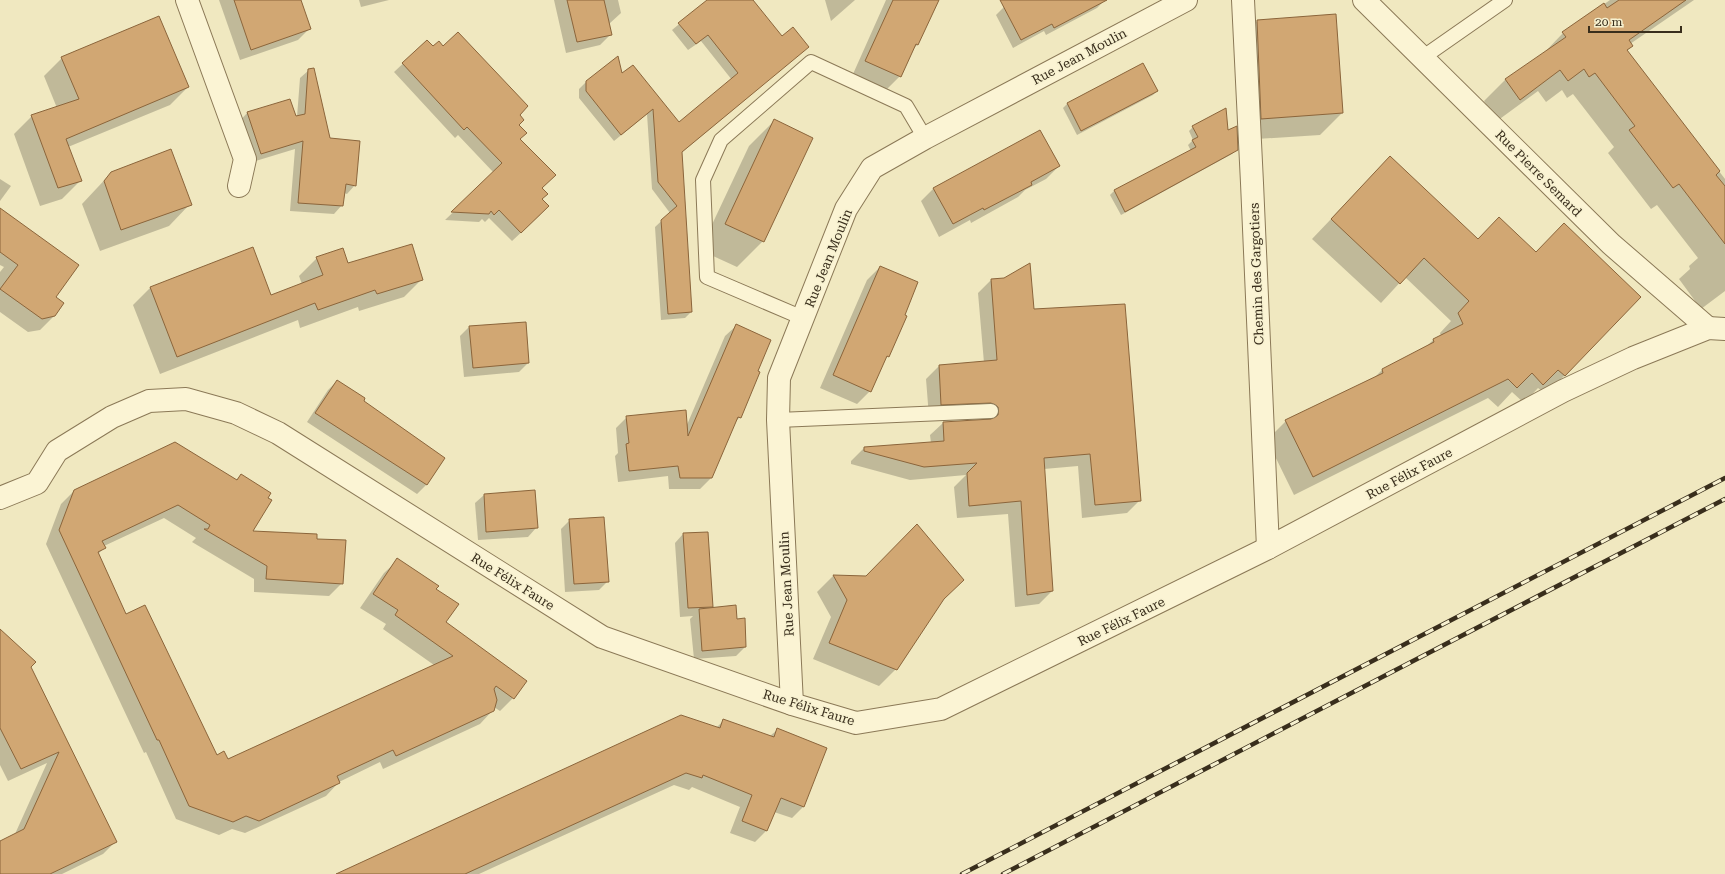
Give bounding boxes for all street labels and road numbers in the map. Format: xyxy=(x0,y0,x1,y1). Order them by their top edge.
street label: Rue Jean Moulin xyxy=(1029,25,1130,88)
street label: Rue Pierre Semard xyxy=(1492,127,1585,220)
street label: Chemin des Gargotiers xyxy=(1247,202,1266,346)
street label: Rue Jean Moulin xyxy=(802,206,855,310)
street label: Rue Félix Faure xyxy=(1364,444,1455,502)
street label: Rue Jean Moulin xyxy=(776,530,797,637)
street label: Rue Félix Faure xyxy=(468,550,557,613)
street label: Rue Félix Faure xyxy=(1075,594,1167,649)
street label: Rue Félix Faure xyxy=(761,686,857,729)

